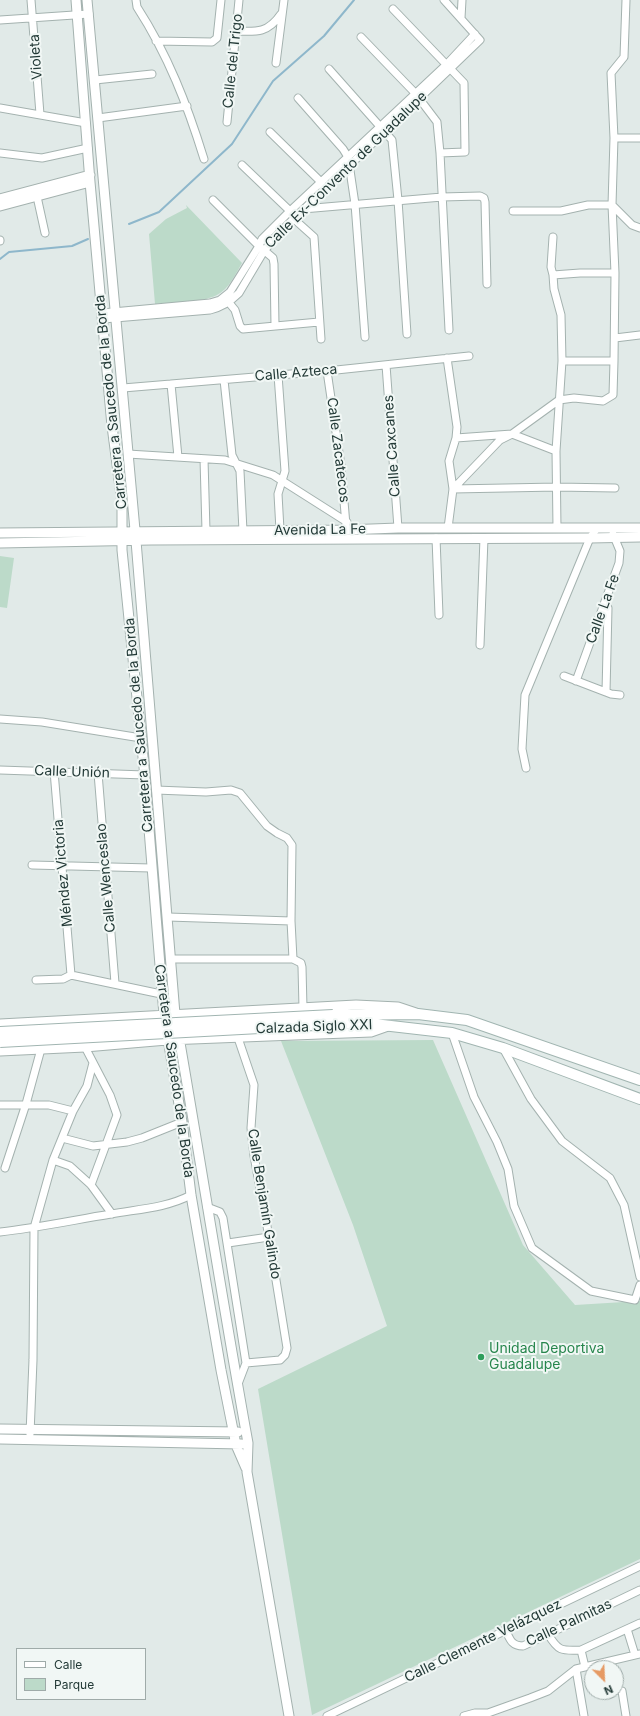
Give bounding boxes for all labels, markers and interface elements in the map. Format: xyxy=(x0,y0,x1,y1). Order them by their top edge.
street label: Calle del Trigo xyxy=(220,13,246,109)
street label: Violeta xyxy=(26,34,46,80)
street label: Calle Ex-Convento de Guadalupe xyxy=(261,88,431,252)
street label: Carretera a Saucedo de la Borda xyxy=(91,294,131,510)
street label: Calle Azteca xyxy=(254,361,338,385)
street label: Calle Caxcanes xyxy=(380,394,404,498)
street label: Calle Zacatecos xyxy=(323,396,353,504)
street label: Avenida La Fe xyxy=(274,521,366,539)
street label: Calle La Fe xyxy=(583,572,623,646)
street label: Carretera a Saucedo de la Borda xyxy=(121,617,157,833)
street label: Calle Unión xyxy=(34,762,110,782)
street label: Méndez Victoria xyxy=(50,819,76,927)
street label: Calle Wenceslao xyxy=(93,823,119,933)
street label: Carretera a Saucedo de la Borda xyxy=(151,963,197,1179)
street label: Calzada Siglo XXI xyxy=(255,1017,373,1037)
street label: Calle Benjamín Galindo xyxy=(244,1128,284,1280)
place label: Unidad Deportiva Guadalupe xyxy=(489,1341,604,1374)
marker: Unidad Deportiva Guadalupe xyxy=(476,1352,486,1362)
street label: Calle Clemente Velázquez xyxy=(402,1596,564,1686)
street label: Calle Palmitas xyxy=(523,1596,615,1650)
legend xyxy=(16,1648,146,1700)
text: Calle xyxy=(54,1657,82,1672)
north arrow xyxy=(584,1660,624,1700)
text: Parque xyxy=(54,1677,94,1692)
text: N xyxy=(602,1682,615,1698)

